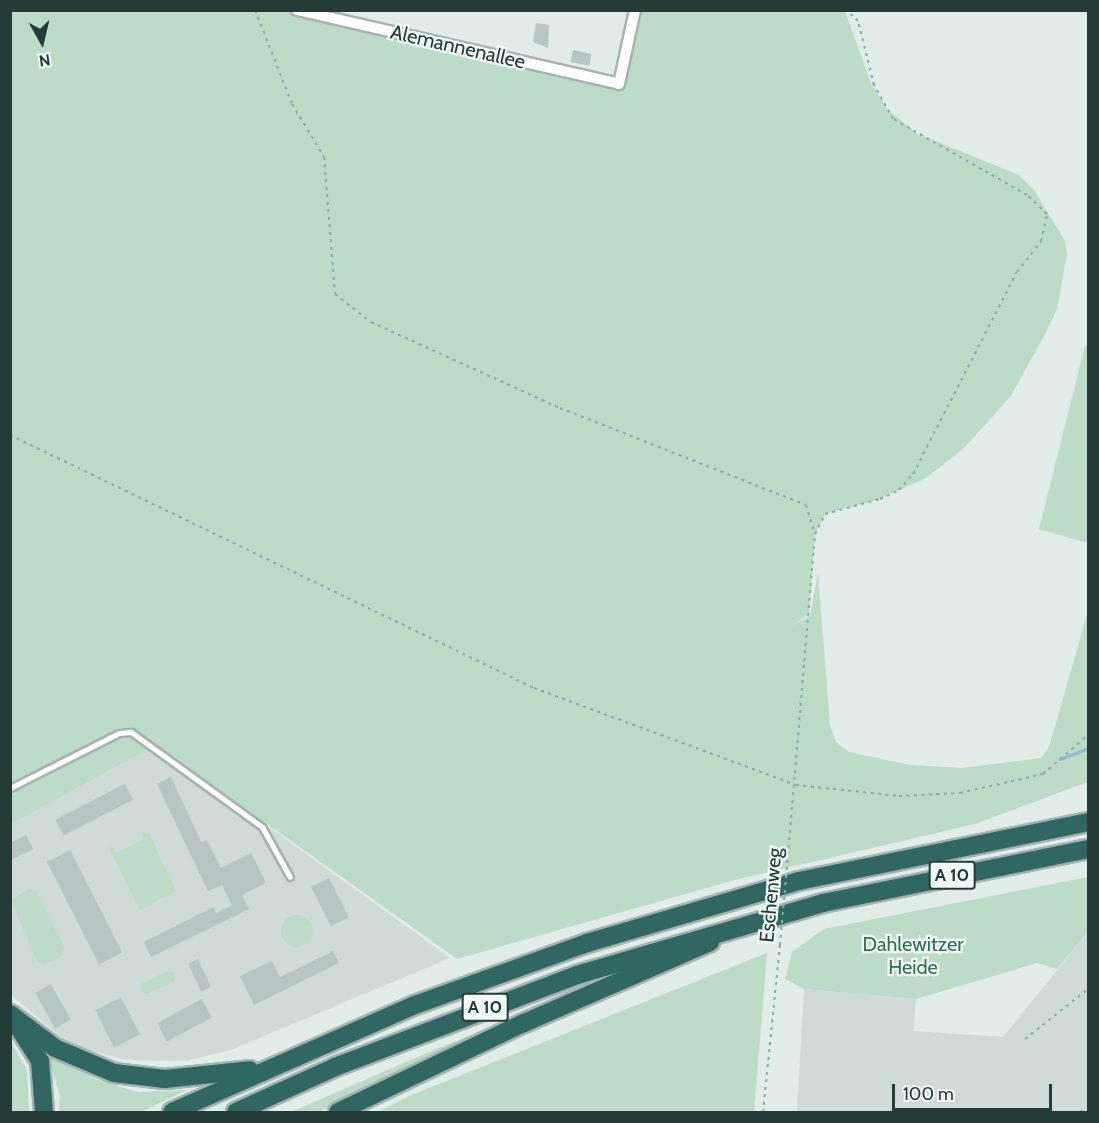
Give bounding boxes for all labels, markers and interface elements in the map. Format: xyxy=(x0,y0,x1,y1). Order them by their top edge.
north arrow xyxy=(12,12,72,72)
street label: Alemannenallee xyxy=(388,20,528,74)
text: N xyxy=(38,50,51,71)
street label: Eschenweg xyxy=(755,847,787,943)
road number: A 10 xyxy=(928,860,976,890)
park label: Dahlewitzer Heide xyxy=(863,932,963,979)
road number: A 10 xyxy=(461,992,509,1022)
scale bar xyxy=(895,1072,1056,1110)
text: 100 m xyxy=(903,1083,954,1105)

